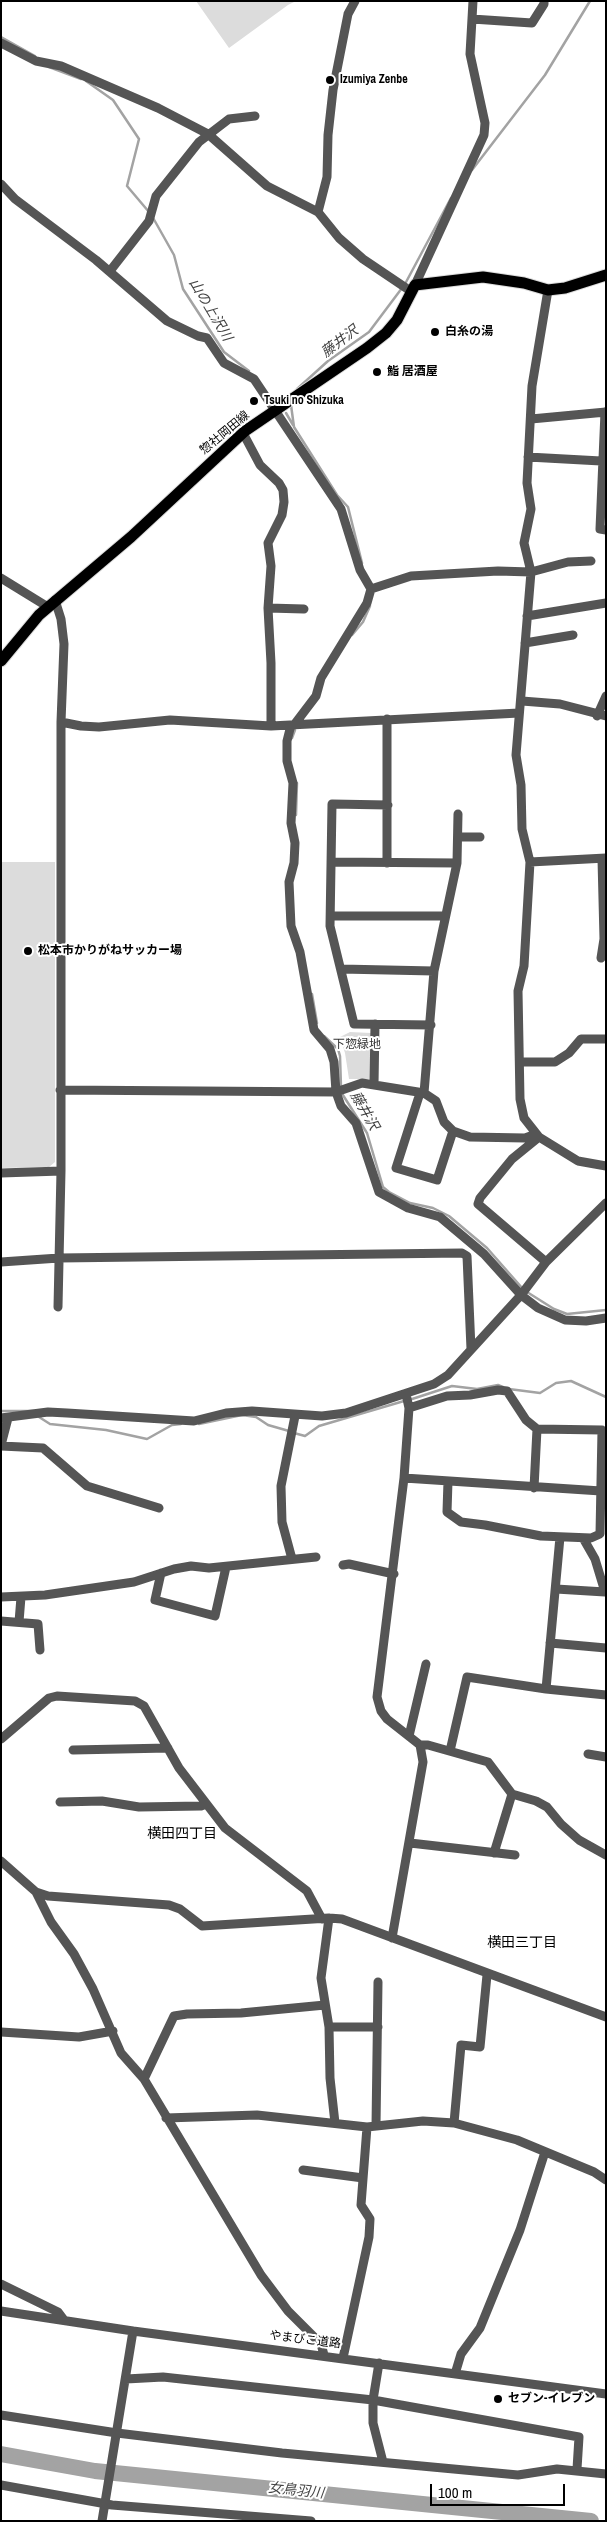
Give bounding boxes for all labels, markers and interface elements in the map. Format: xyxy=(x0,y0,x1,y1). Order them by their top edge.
place label: Izumiya Zenbe xyxy=(340,73,408,87)
marker: Izumiya Zenbe xyxy=(324,74,336,86)
water label: 山の上沢川 xyxy=(185,276,235,344)
water label: 藤井沢 xyxy=(318,323,362,361)
place label: 白糸の湯 xyxy=(445,325,493,339)
marker: 白糸の湯 xyxy=(429,326,441,338)
place label: 鮨 居酒屋 xyxy=(387,365,438,379)
marker: 鮨 居酒屋 xyxy=(371,366,383,378)
place label: Tsuki no Shizuka xyxy=(264,394,344,408)
marker: Tsuki no Shizuka xyxy=(248,395,260,407)
street label: 惣社岡田線 xyxy=(197,408,253,458)
place label: 松本市かりがねサッカー場 xyxy=(38,944,182,958)
marker: 松本市かりがねサッカー場 xyxy=(22,945,34,957)
park label: 下惣緑地 xyxy=(333,1038,381,1052)
water label: 藤井沢 xyxy=(346,1089,382,1133)
district label: 横田四丁目 xyxy=(147,1826,217,1842)
district label: 横田三丁目 xyxy=(487,1935,557,1951)
street label: やまびこ道路 xyxy=(268,2328,342,2352)
place label: セブン-イレブン xyxy=(508,2392,595,2406)
marker: セブン-イレブン xyxy=(492,2393,504,2405)
scale bar xyxy=(432,2474,567,2506)
water label: 女鳥羽川 xyxy=(267,2480,325,2502)
text: 100 m xyxy=(438,2482,472,2503)

